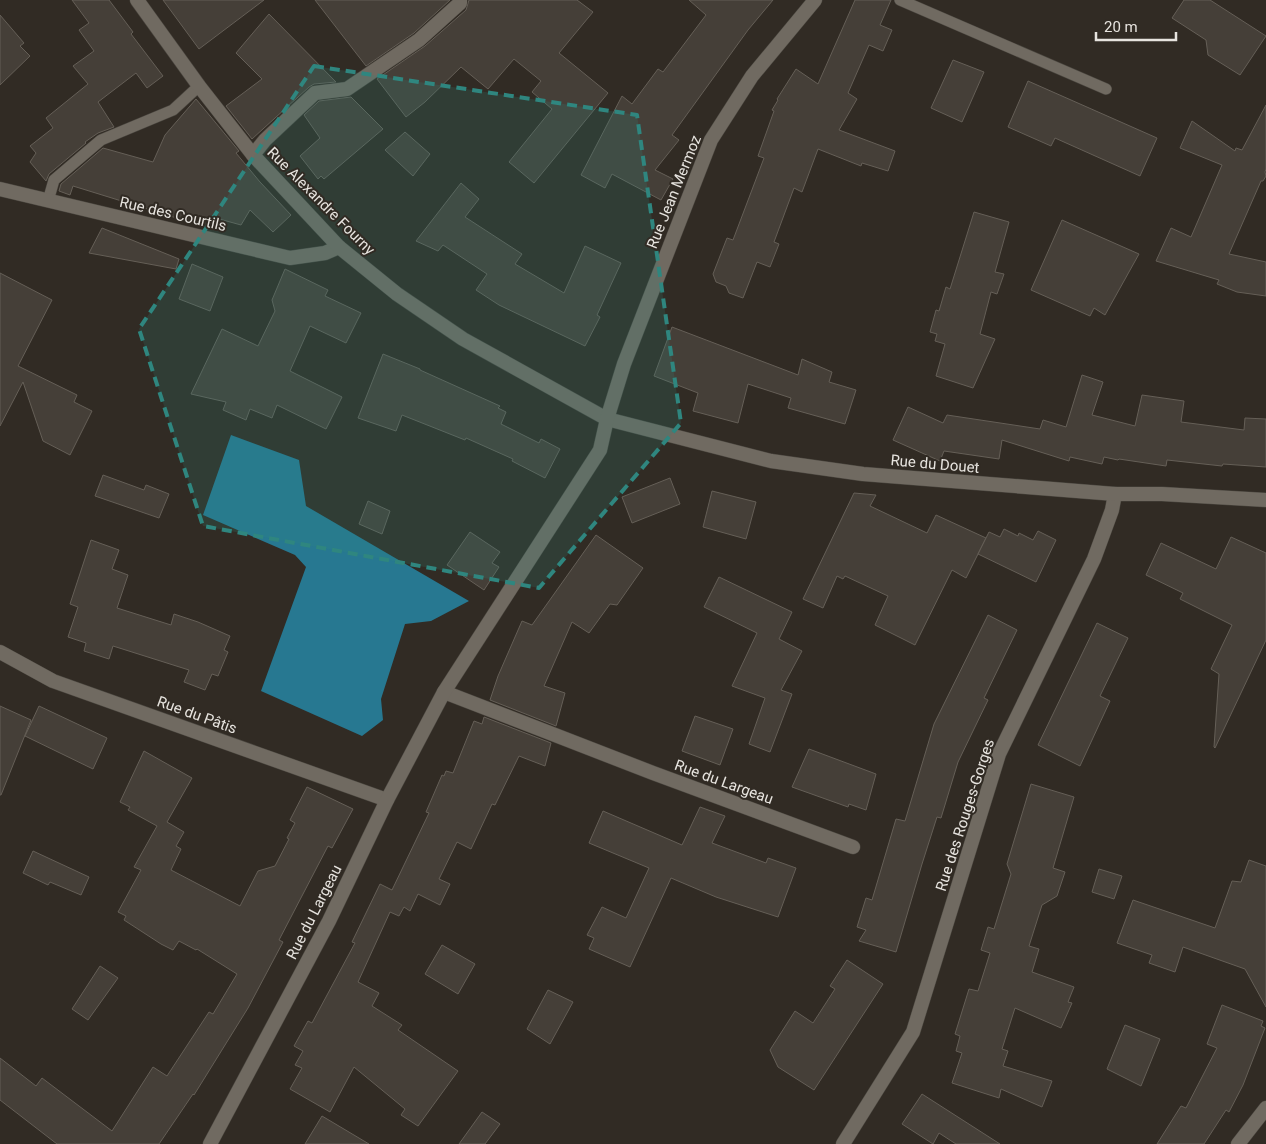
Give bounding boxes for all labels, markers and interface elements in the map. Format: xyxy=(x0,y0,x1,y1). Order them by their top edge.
scale bar xyxy=(1096,10,1176,42)
text: 20 m xyxy=(1104,18,1138,36)
street label: Rue Jean Mermoz xyxy=(643,133,705,251)
street label: Rue Alexandre Fourny xyxy=(263,143,379,259)
street label: Rue des Courtils xyxy=(118,193,228,235)
street label: Rue du Douet xyxy=(890,451,980,477)
street label: Rue du Pâtis xyxy=(155,692,239,738)
street label: Rue des Rouges-Gorges xyxy=(932,736,998,894)
street label: Rue du Largeau xyxy=(672,756,776,808)
street label: Rue du Largeau xyxy=(282,862,346,962)

